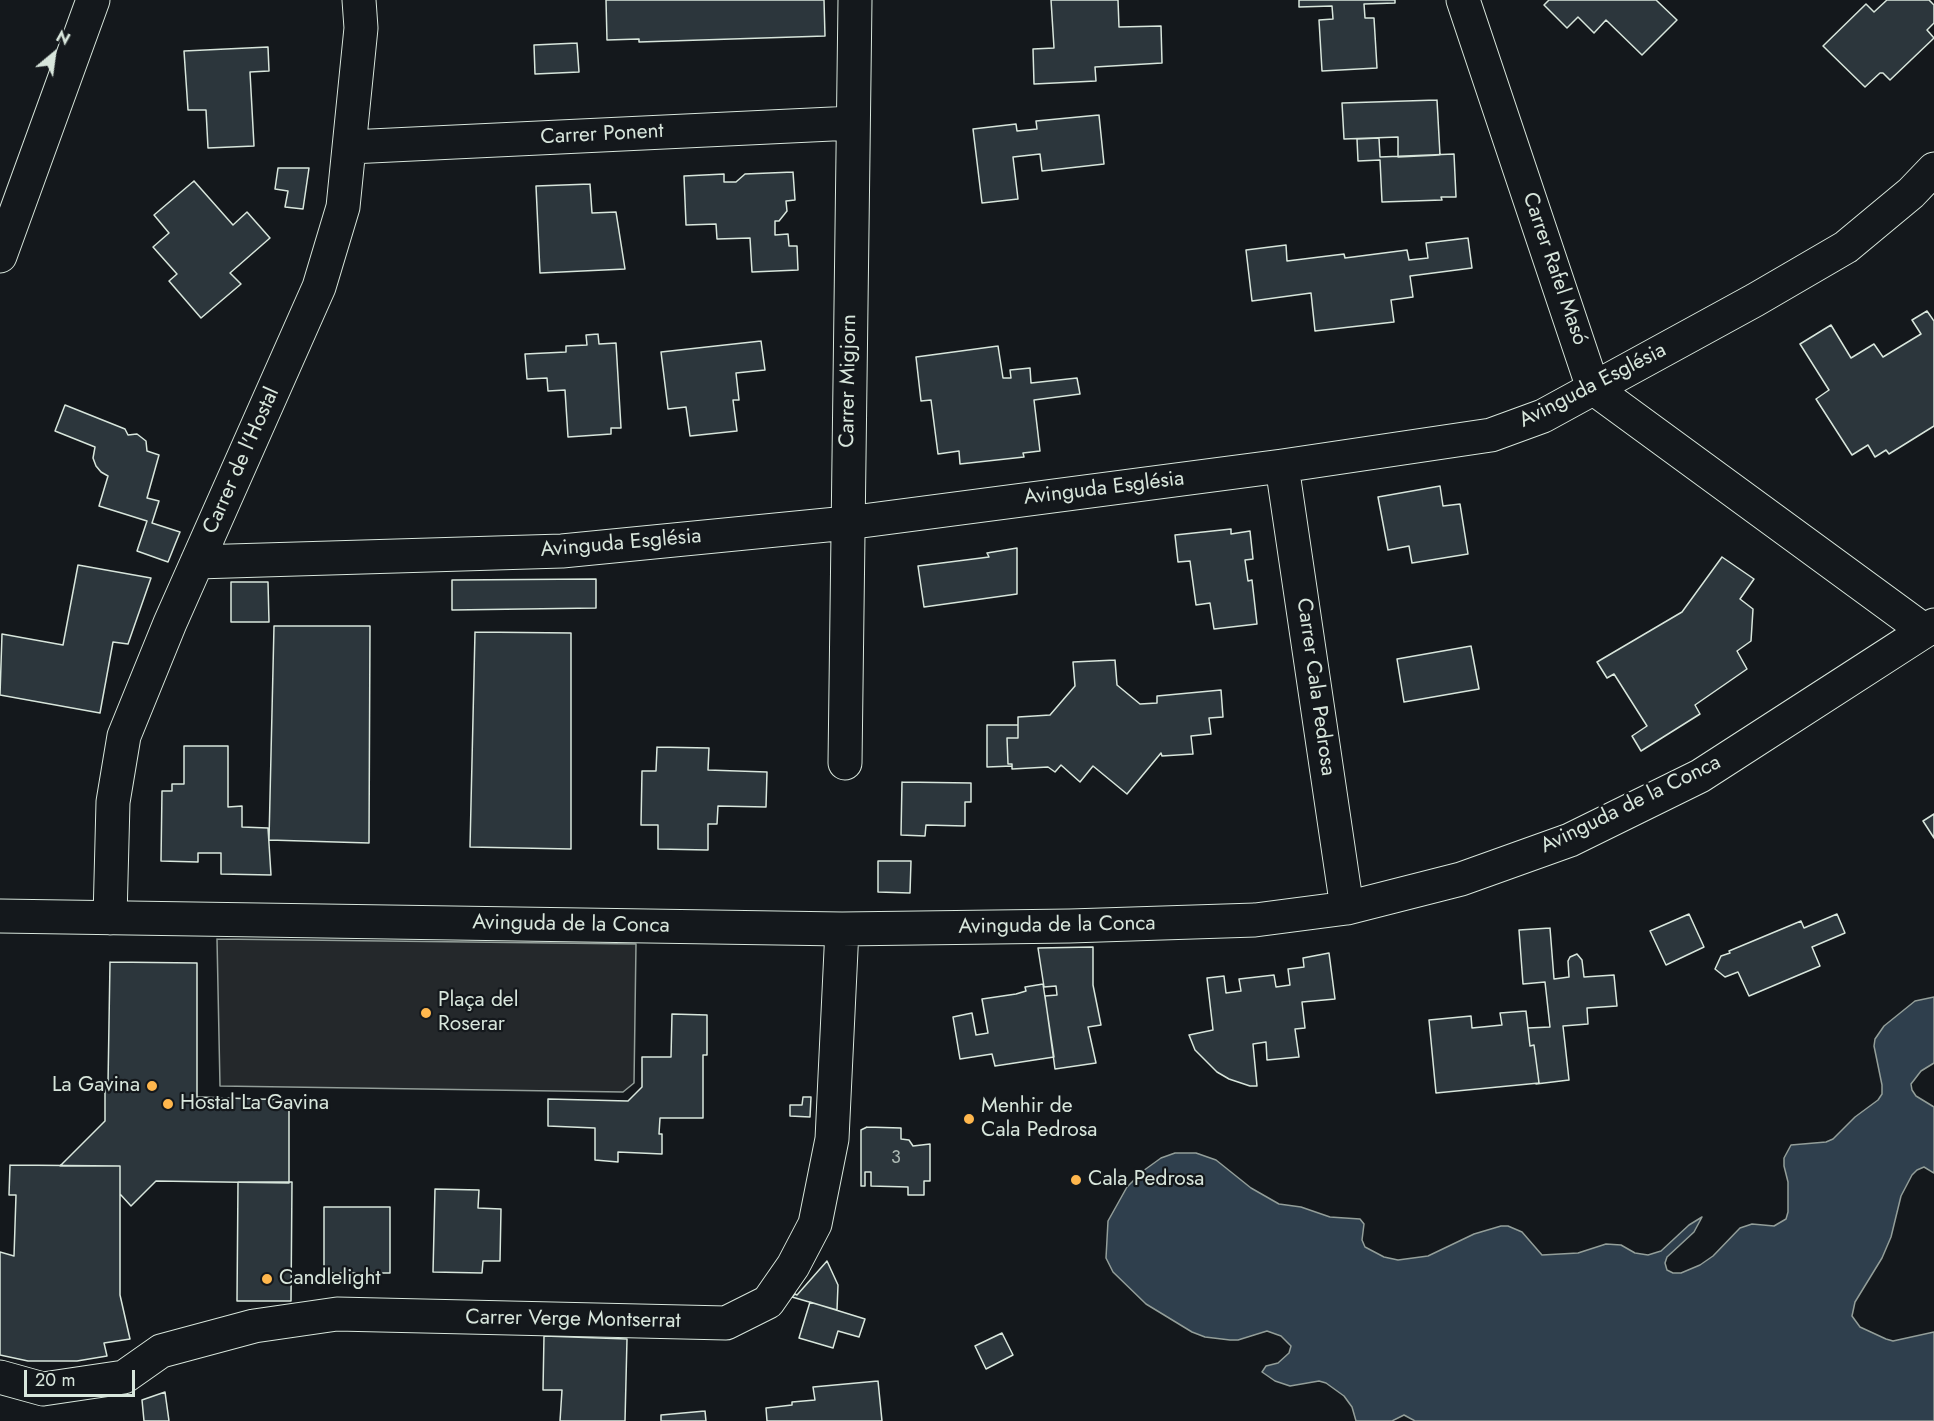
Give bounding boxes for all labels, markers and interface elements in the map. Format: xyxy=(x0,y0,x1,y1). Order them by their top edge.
north arrow xyxy=(24,24,84,84)
text: N xyxy=(52,25,74,51)
street label: Carrer Ponent xyxy=(540,119,664,151)
street label: Carrer Rafel Masó xyxy=(1516,189,1592,349)
street label: Carrer Migjorn xyxy=(835,314,863,448)
street label: Avinguda Església xyxy=(1515,338,1671,434)
street label: Carrer de l'Hostal xyxy=(198,384,286,538)
street label: Avinguda Església xyxy=(1022,467,1186,511)
street label: Avinguda Església xyxy=(539,524,703,564)
street label: Carrer Cala Pedrosa xyxy=(1290,597,1340,777)
street label: Avinguda de la Conca xyxy=(1537,750,1725,860)
street label: Avinguda de la Conca xyxy=(472,911,670,939)
street label: Avinguda de la Conca xyxy=(958,912,1156,940)
place label: Plaça del Roserar xyxy=(438,988,518,1038)
marker: Plaça del Roserar xyxy=(419,1006,433,1020)
place label: La Gavina xyxy=(52,1073,140,1099)
marker: La Gavina xyxy=(145,1079,159,1093)
place label: Hostal La Gavina xyxy=(180,1091,329,1117)
place label: Menhir de Cala Pedrosa xyxy=(981,1094,1097,1144)
marker: Hostal La Gavina xyxy=(161,1097,175,1111)
marker: Menhir de Cala Pedrosa xyxy=(962,1112,976,1126)
house number: 3 xyxy=(891,1148,901,1170)
place label: Cala Pedrosa xyxy=(1088,1167,1204,1193)
marker: Cala Pedrosa xyxy=(1069,1173,1083,1187)
place label: Candlelight xyxy=(279,1266,380,1292)
marker: Candlelight xyxy=(260,1272,274,1286)
street label: Carrer Verge Montserrat xyxy=(465,1306,681,1334)
scale bar xyxy=(27,1358,138,1396)
text: 20 m xyxy=(35,1367,75,1393)

